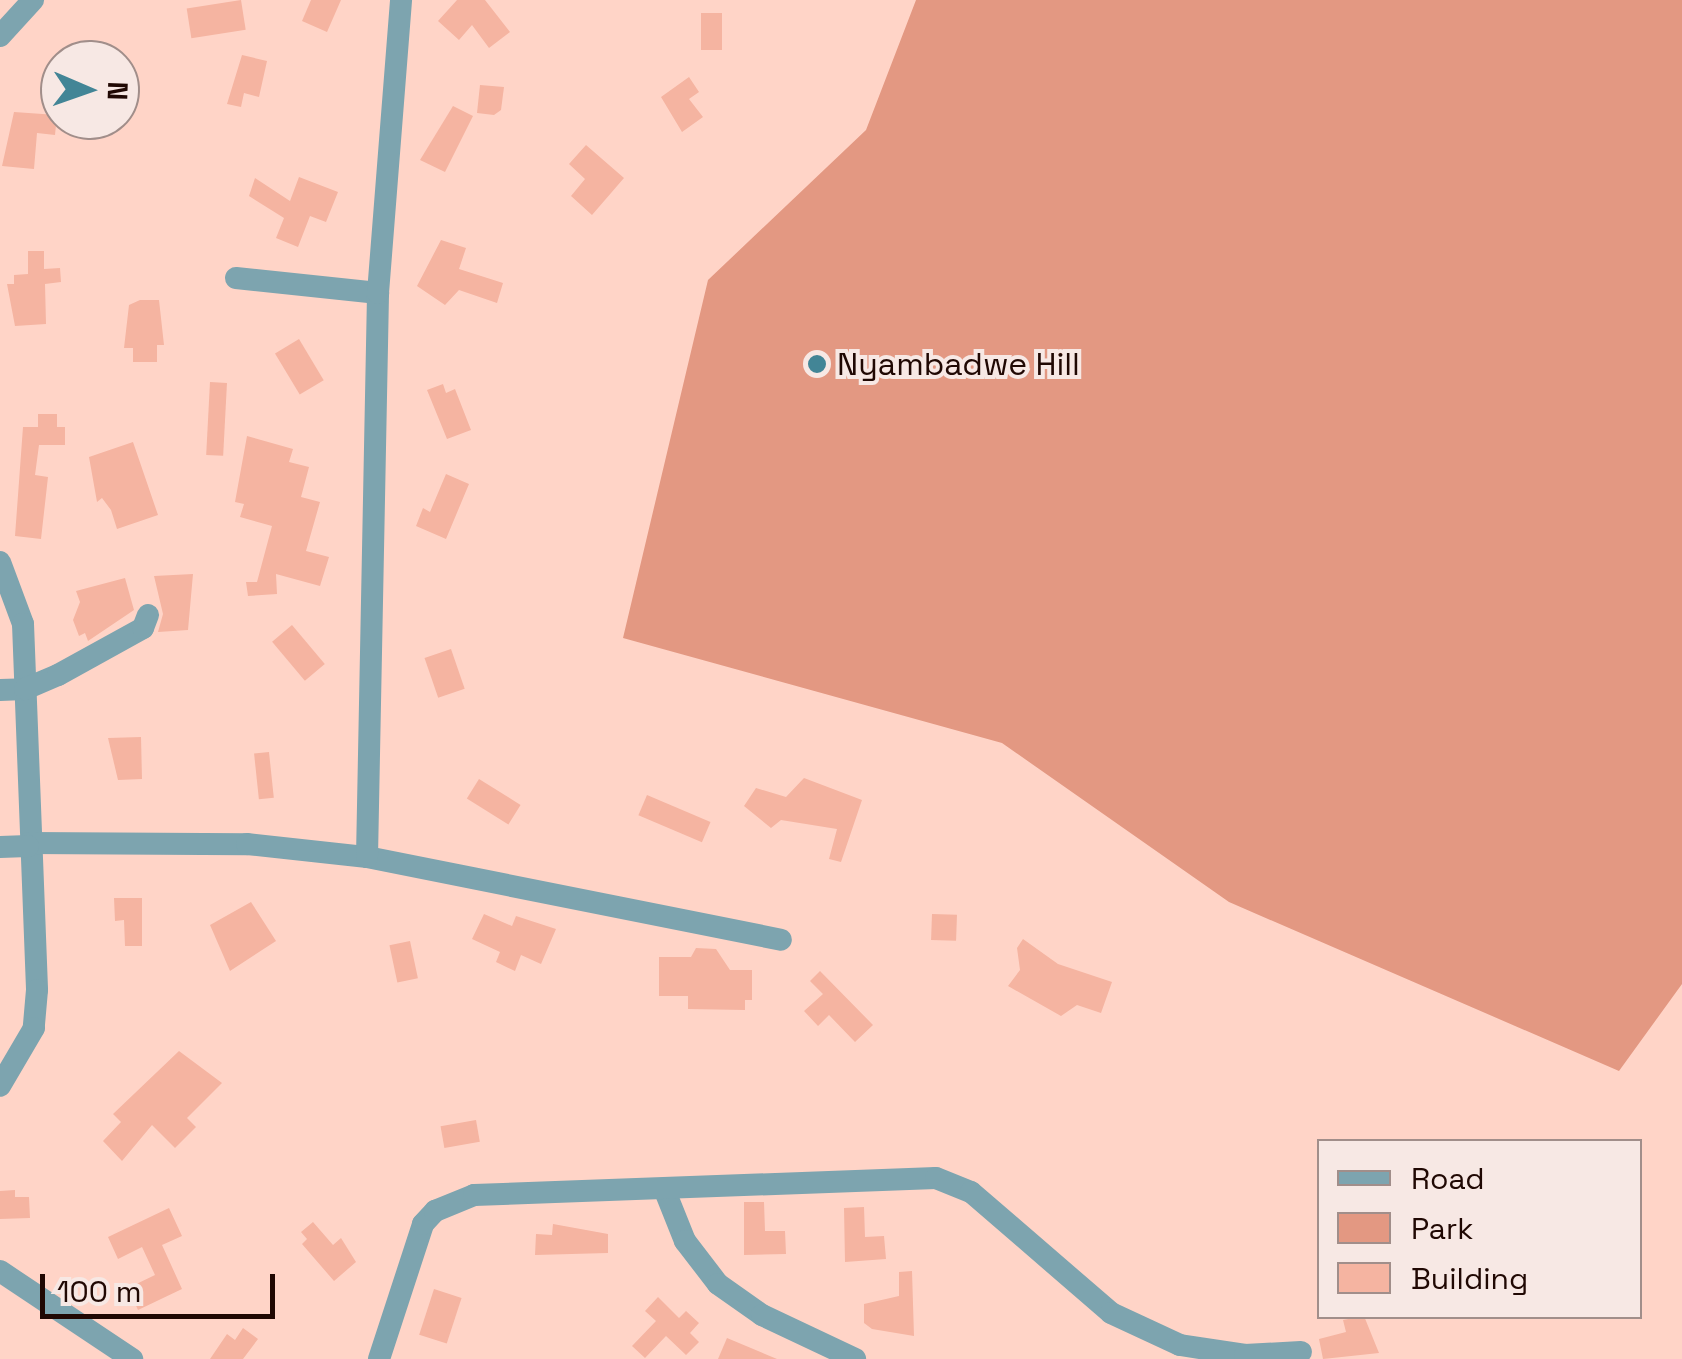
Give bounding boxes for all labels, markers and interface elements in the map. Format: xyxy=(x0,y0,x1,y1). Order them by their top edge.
north arrow xyxy=(40,40,140,140)
text: N xyxy=(100,81,136,101)
place label: Nyambadwe Hill xyxy=(837,345,1080,383)
marker: Nyambadwe Hill xyxy=(806,353,828,375)
legend xyxy=(1317,1139,1642,1319)
text: Road xyxy=(1411,1159,1485,1198)
text: Park xyxy=(1411,1209,1473,1248)
scale bar xyxy=(45,1254,280,1316)
text: Building xyxy=(1411,1259,1528,1298)
text: 100 m xyxy=(57,1272,142,1311)

